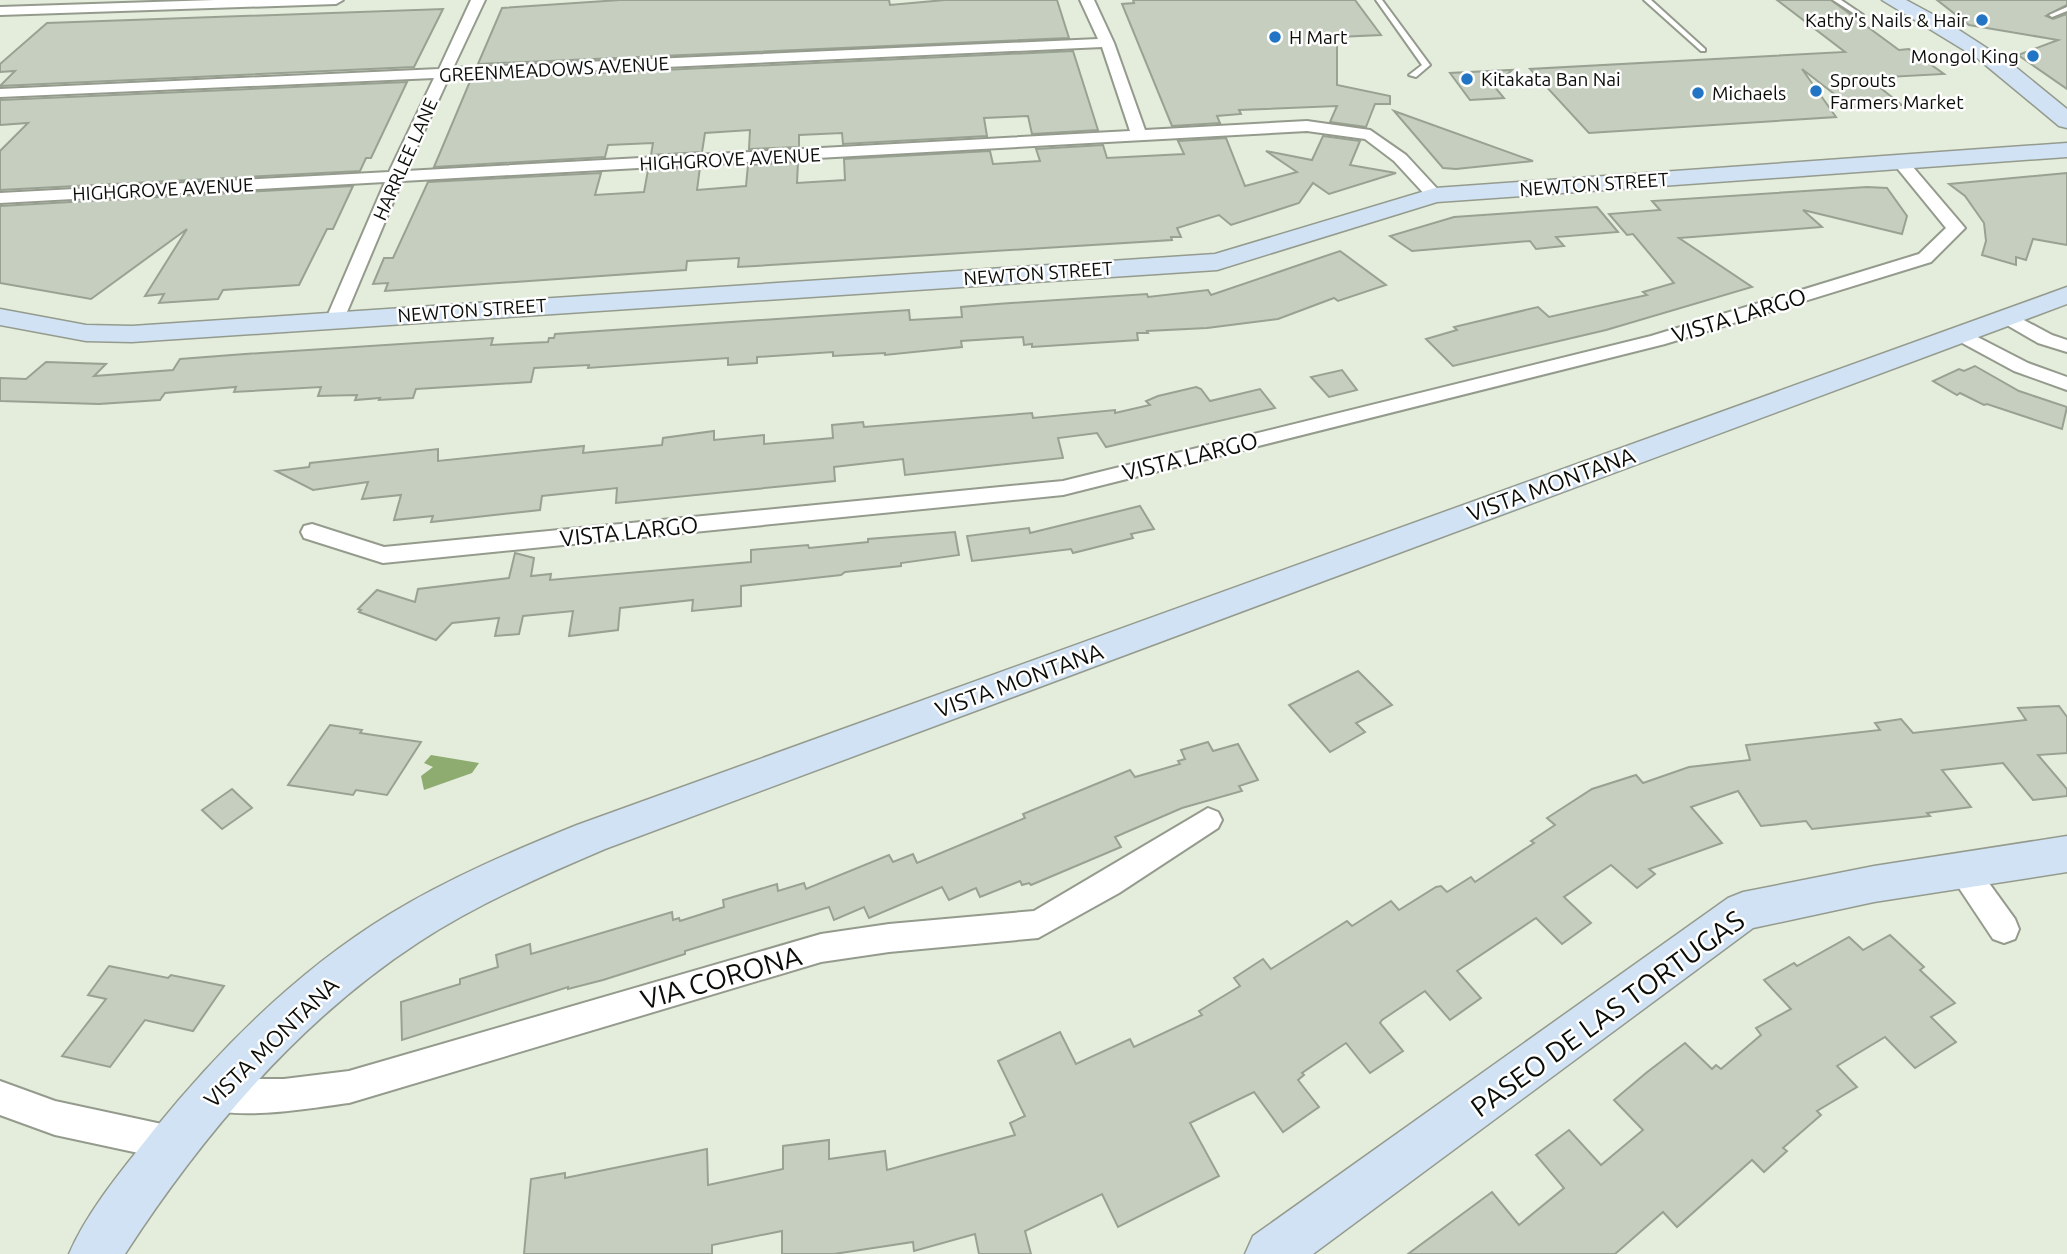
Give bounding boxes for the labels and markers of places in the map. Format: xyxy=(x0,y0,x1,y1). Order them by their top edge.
place label: Kathy's Nails & Hair xyxy=(1805,9,1968,31)
marker: Kathy's Nails & Hair xyxy=(1974,12,1990,28)
place label: H Mart xyxy=(1289,26,1348,48)
marker: H Mart xyxy=(1267,29,1283,45)
place label: Mongol King xyxy=(1911,45,2019,67)
marker: Mongol King xyxy=(2025,48,2041,64)
place label: Kitakata Ban Nai xyxy=(1481,68,1621,90)
place label: Sprouts Farmers Market xyxy=(1830,69,1964,113)
marker: Kitakata Ban Nai xyxy=(1459,71,1475,87)
place label: Michaels xyxy=(1712,82,1786,104)
marker: Sprouts Farmers Market xyxy=(1808,83,1824,99)
marker: Michaels xyxy=(1690,85,1706,101)

